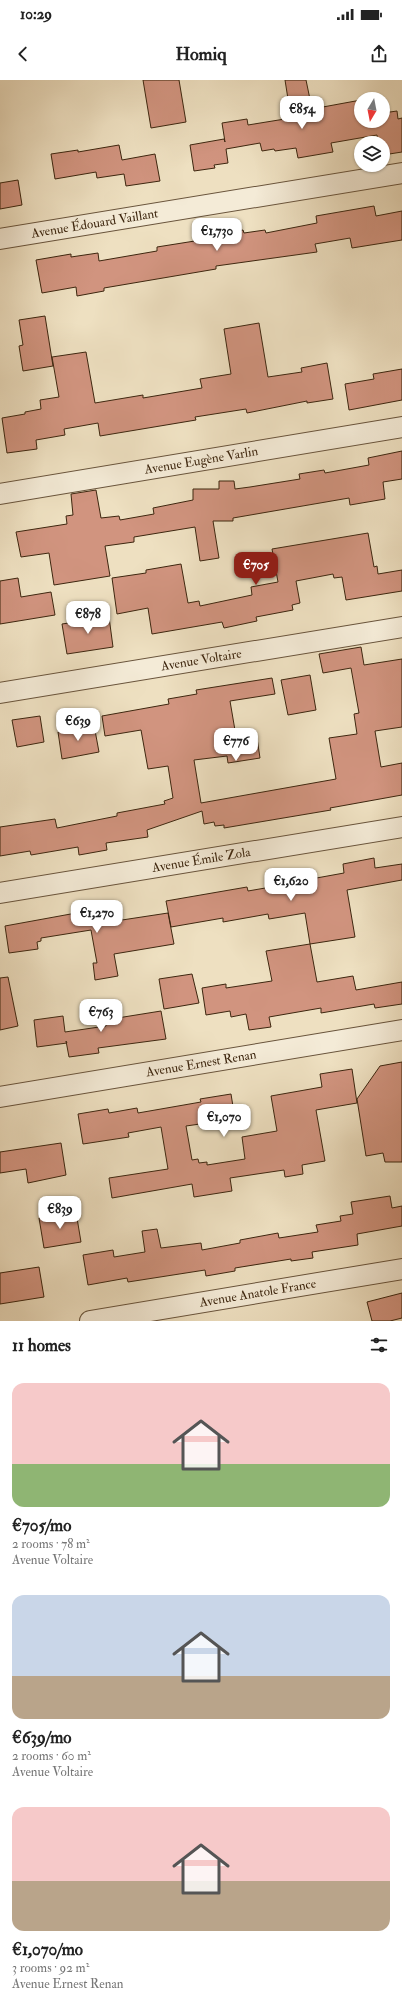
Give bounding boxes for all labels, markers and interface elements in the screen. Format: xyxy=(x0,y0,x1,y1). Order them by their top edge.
text: 10:29 xyxy=(20,5,52,24)
icon: back xyxy=(12,43,34,65)
text: Homiq xyxy=(175,43,227,66)
icon: share xyxy=(368,43,390,65)
north arrow xyxy=(354,92,390,128)
map controls xyxy=(354,92,390,172)
pin: €854 xyxy=(278,96,326,130)
text: €854 xyxy=(289,101,315,117)
button: layers xyxy=(354,136,390,172)
street label: Avenue Édouard Vaillant xyxy=(29,205,159,242)
pin: €1,730 xyxy=(184,218,250,252)
text: €1,730 xyxy=(201,223,233,239)
street label: Avenue Eugène Varlin xyxy=(142,443,260,478)
pin: €705 xyxy=(232,552,280,586)
text: €705 xyxy=(243,557,269,573)
pin: €878 xyxy=(64,601,112,635)
text: €878 xyxy=(75,606,101,622)
street label: Avenue Voltaire xyxy=(159,645,243,675)
pin: €639 xyxy=(54,708,102,742)
text: €639 xyxy=(65,713,91,729)
pin: €776 xyxy=(212,728,260,762)
text: €776 xyxy=(223,733,249,749)
street label: Avenue Émile Zola xyxy=(150,844,252,876)
pin: €1,620 xyxy=(258,868,324,902)
text: €1,620 xyxy=(273,873,309,889)
pin: €1,270 xyxy=(64,900,130,934)
text: €1,270 xyxy=(80,905,114,921)
pin: €763 xyxy=(77,999,125,1033)
text: €763 xyxy=(88,1004,114,1020)
street label: Avenue Ernest Renan xyxy=(144,1046,258,1081)
pin: €1,070 xyxy=(191,1104,257,1138)
text: €1,070 xyxy=(207,1109,241,1125)
pin: €839 xyxy=(36,1196,84,1230)
text: €839 xyxy=(47,1201,73,1217)
street label: Avenue Anatole France xyxy=(197,1275,318,1311)
icon: filters xyxy=(368,1334,390,1356)
text: 11 homes xyxy=(12,1335,71,1356)
icon: home xyxy=(165,1409,237,1481)
text: €705/mo xyxy=(12,1515,71,1536)
text: 2 rooms · 78 m² xyxy=(12,1536,90,1552)
text: Avenue Voltaire xyxy=(12,1552,93,1568)
icon: home xyxy=(165,1621,237,1693)
text: €639/mo xyxy=(12,1727,71,1748)
text: 2 rooms · 60 m² xyxy=(12,1748,91,1764)
text: Avenue Voltaire xyxy=(12,1764,93,1780)
icon: home xyxy=(165,1833,237,1905)
text: €1,070/mo xyxy=(12,1939,83,1960)
text: 3 rooms · 92 m² xyxy=(12,1960,89,1976)
text: Avenue Ernest Renan xyxy=(12,1976,124,1992)

